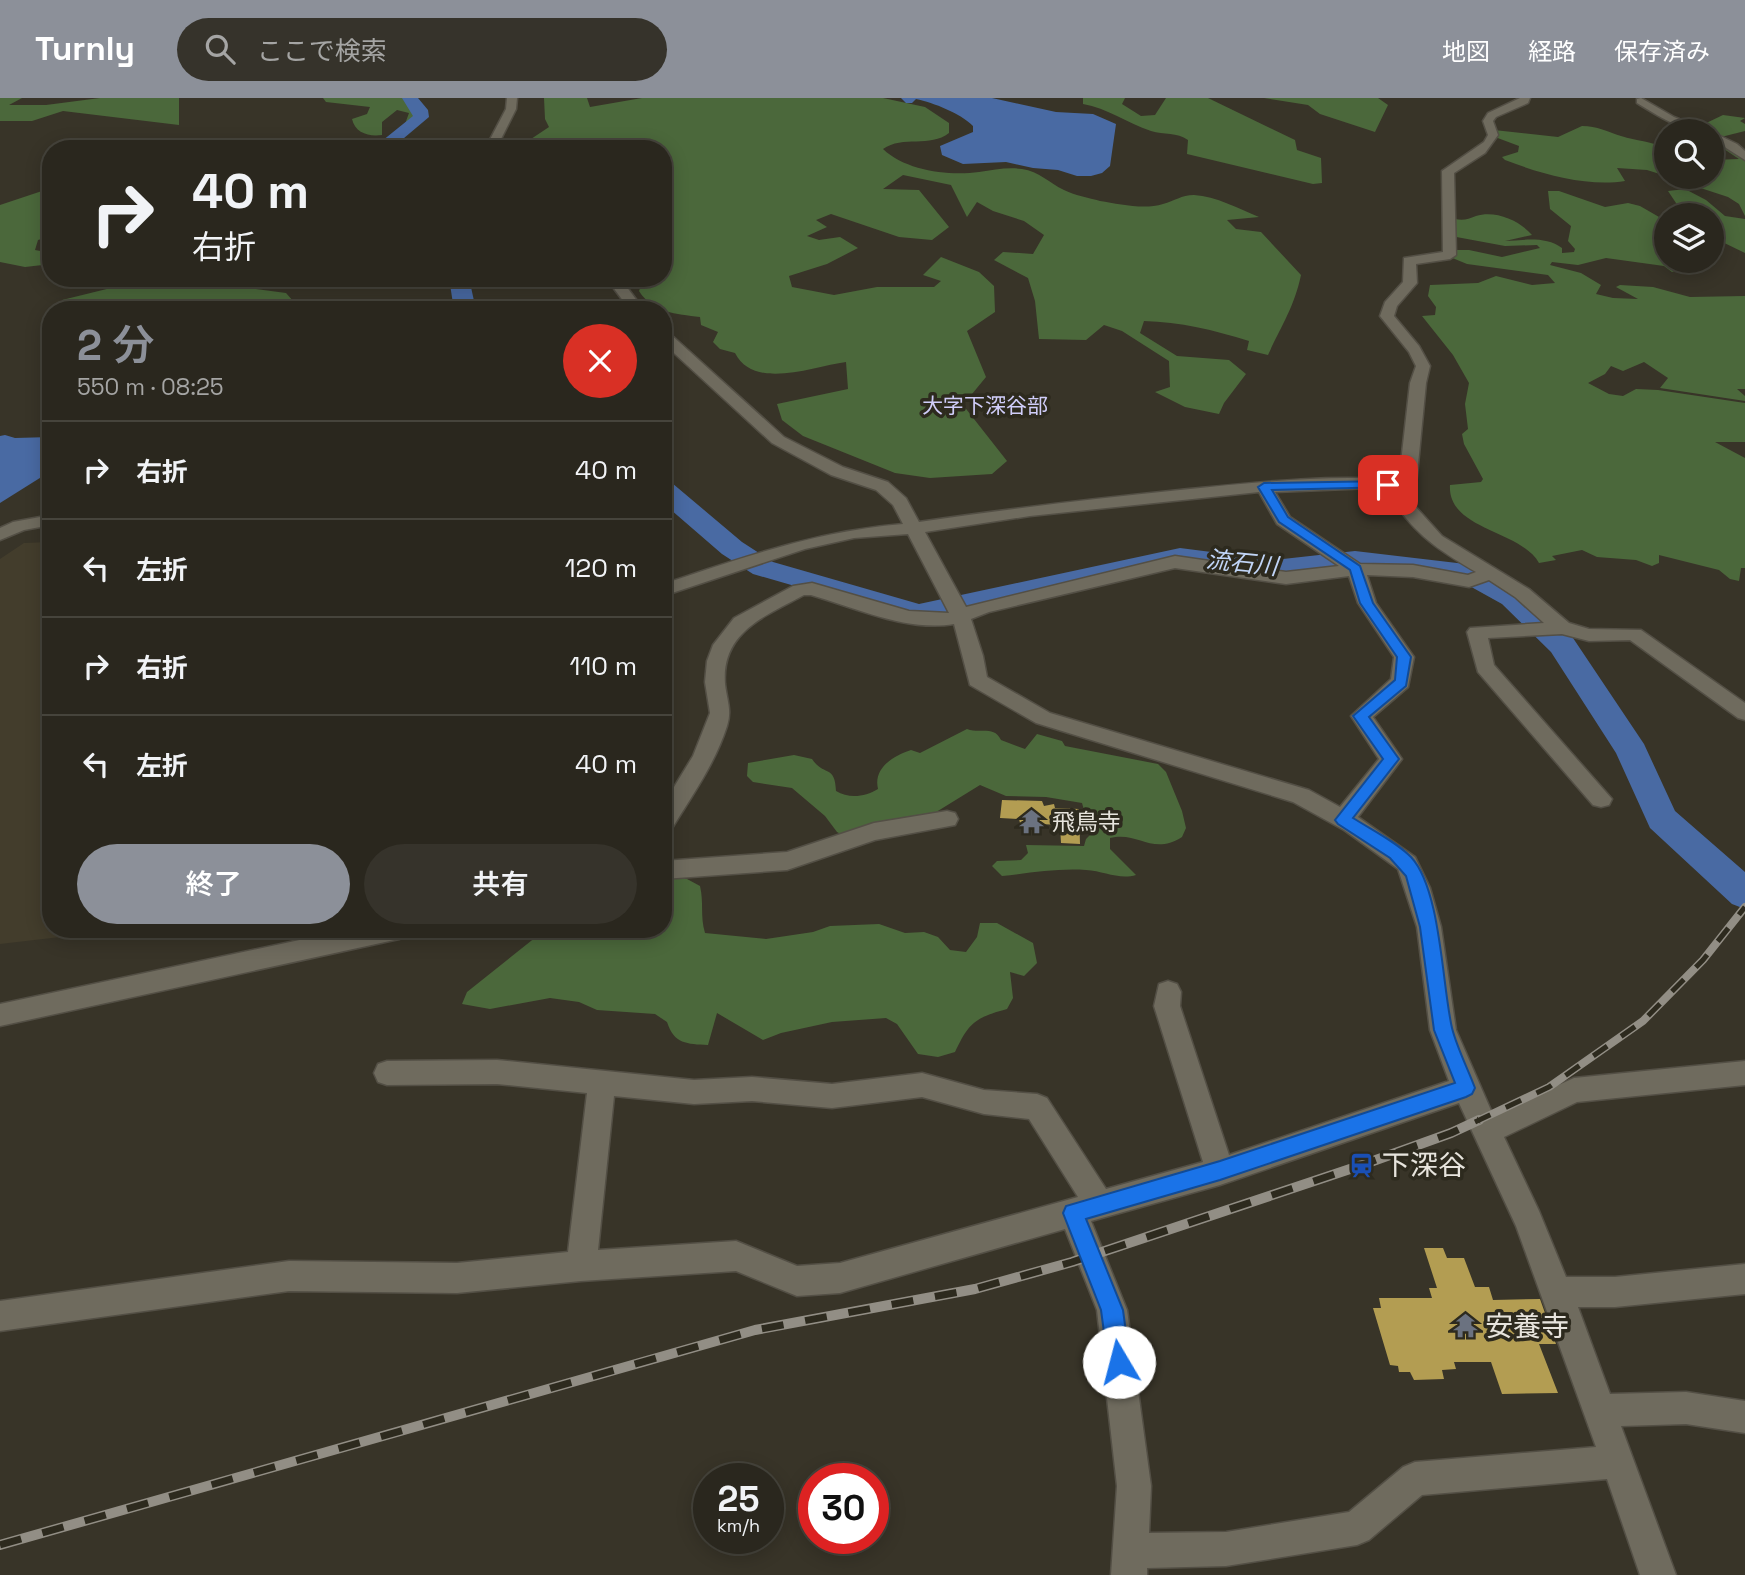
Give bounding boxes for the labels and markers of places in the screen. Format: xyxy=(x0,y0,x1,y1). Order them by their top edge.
pin xyxy=(1358,455,1418,515)
place label: 飛鳥寺 xyxy=(1052,807,1121,837)
temple icon: 飛鳥寺 xyxy=(1018,808,1046,836)
place label: 下深谷 xyxy=(1382,1147,1466,1183)
station icon: 下深谷 xyxy=(1348,1151,1376,1179)
place label: 安養寺 xyxy=(1485,1308,1569,1344)
temple icon: 安養寺 xyxy=(1451,1312,1479,1340)

